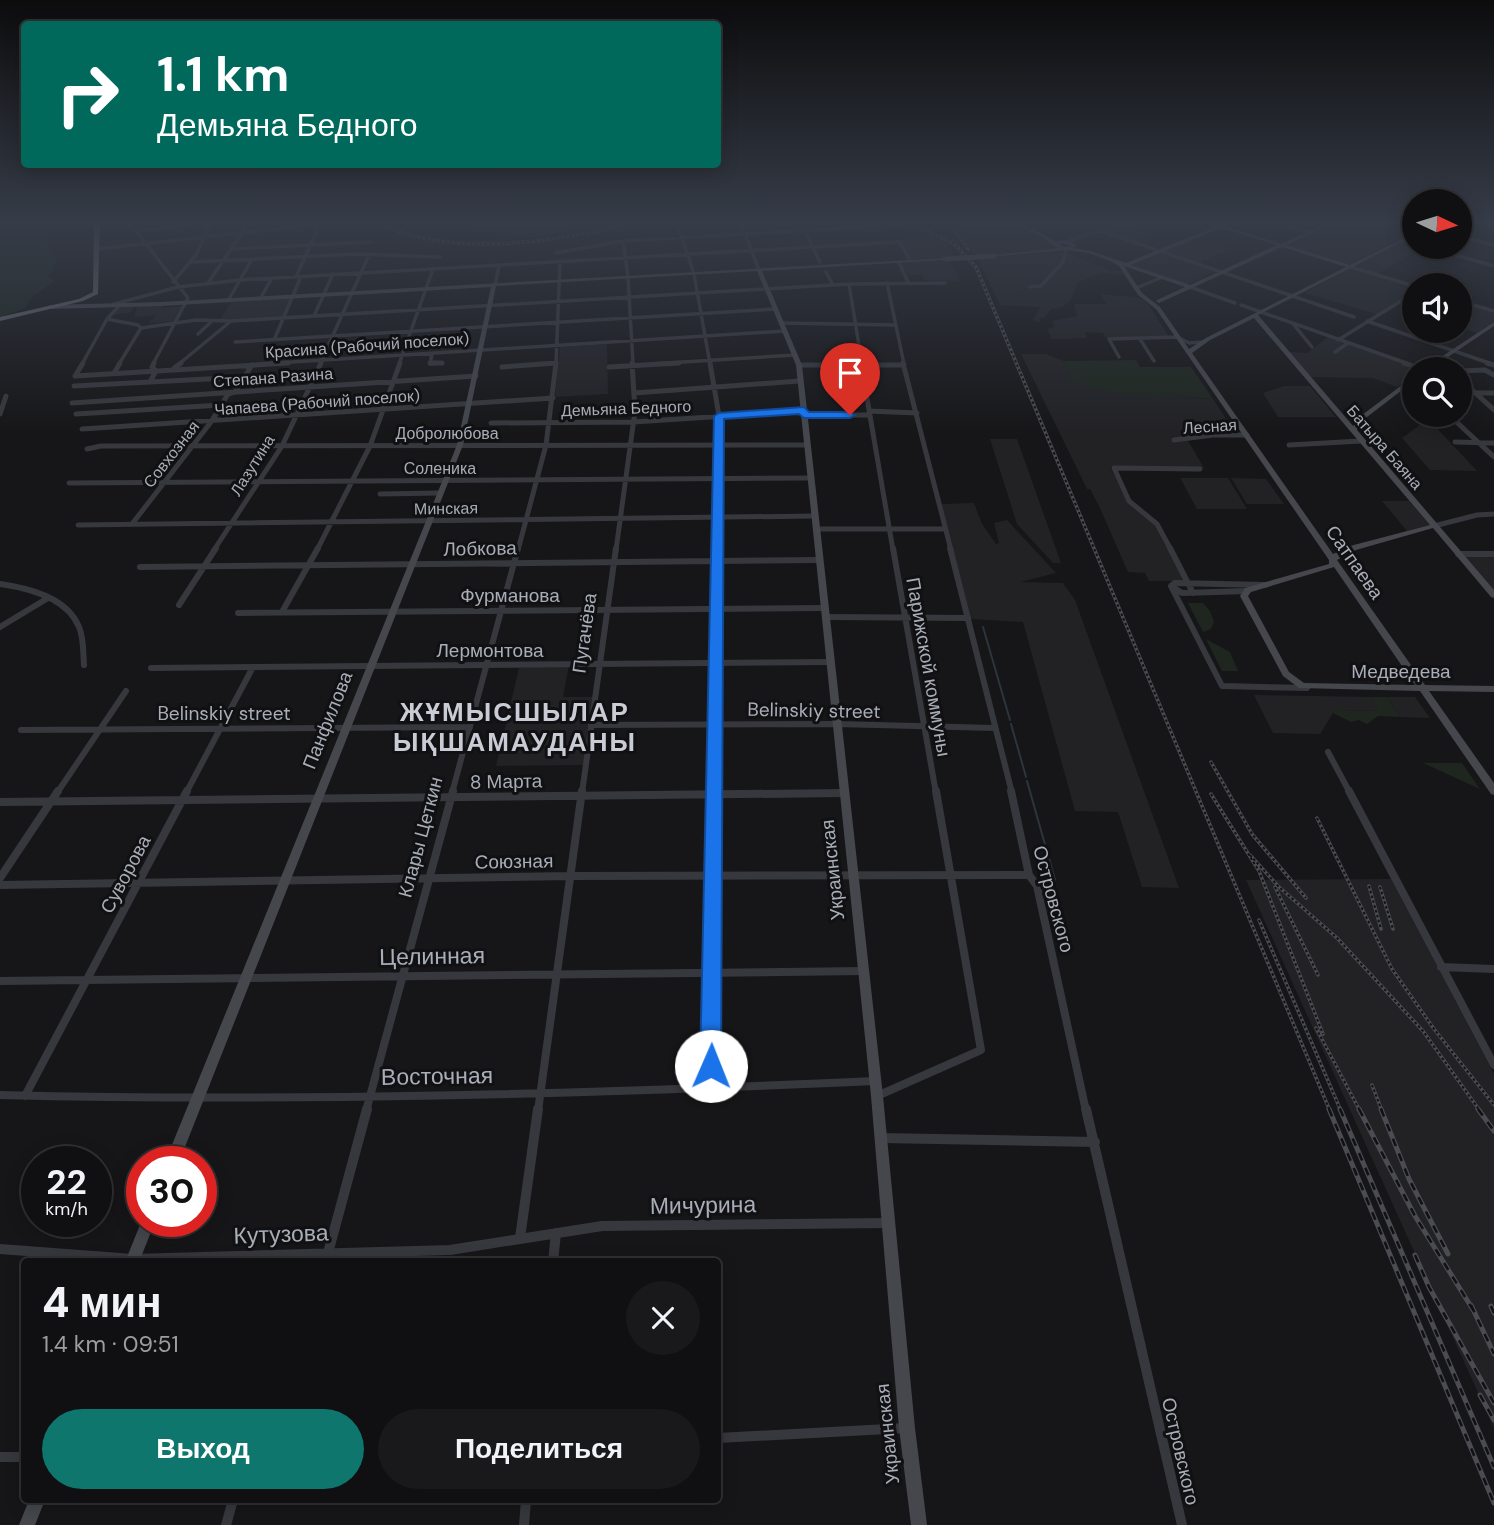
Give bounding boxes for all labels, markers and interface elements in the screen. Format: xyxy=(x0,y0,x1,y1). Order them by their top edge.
text: 1.1 km xyxy=(157,42,289,106)
icon: right xyxy=(42,49,133,140)
text: Демьяна Бедного xyxy=(157,104,417,146)
north arrow xyxy=(1402,189,1472,259)
map controls xyxy=(1402,189,1472,427)
button: sound xyxy=(1402,273,1472,343)
street label: Красина (Рабочий поселок) xyxy=(264,328,470,363)
pin xyxy=(820,343,880,415)
icon: arrive xyxy=(831,354,869,392)
button: search xyxy=(1402,357,1472,427)
street label: Степана Разина xyxy=(212,363,334,392)
street label: Чапаева (Рабочий поселок) xyxy=(214,385,421,420)
street label: Демьяна Бедного xyxy=(561,396,692,421)
street label: Батыра Баяна xyxy=(1342,401,1427,494)
street label: Лесная xyxy=(1182,414,1238,439)
street label: Совхозная xyxy=(139,417,204,492)
street label: Добролюбова xyxy=(395,423,499,444)
street label: Лазутина xyxy=(225,431,279,500)
street label: Соленика xyxy=(404,458,476,479)
street label: Минская xyxy=(414,497,478,520)
street label: Сатпаева xyxy=(1320,520,1389,604)
street label: Лобкова xyxy=(443,535,517,562)
street label: Парижской коммуны xyxy=(900,576,957,759)
street label: Фурманова xyxy=(460,583,560,608)
street label: Пугачёва xyxy=(566,591,603,675)
street label: Лермонтова xyxy=(436,638,544,663)
street label: Медведева xyxy=(1351,659,1451,684)
street label: Панфилова xyxy=(297,667,359,773)
district label: ЖҰМЫСШЫЛАР ЫҚШАМАУДАНЫ xyxy=(393,695,637,759)
street label: Belinskiy street xyxy=(747,697,881,724)
street label: Belinskiy street xyxy=(157,701,291,726)
street label: 8 Марта xyxy=(470,768,543,795)
street label: Клары Цеткин xyxy=(392,774,449,900)
street label: Украинская xyxy=(815,818,850,921)
street label: Суворова xyxy=(94,830,157,918)
street label: Островского xyxy=(1027,843,1080,955)
street label: Союзная xyxy=(474,848,554,875)
street label: Целинная xyxy=(379,940,485,972)
position arrow xyxy=(674,1029,748,1103)
street label: Восточная xyxy=(381,1060,493,1092)
speed limit sign: 30 xyxy=(126,1146,217,1237)
text: 22 xyxy=(46,1159,87,1205)
street label: Мичурина xyxy=(650,1189,757,1221)
text: km/h xyxy=(45,1197,88,1221)
street label: Кутузова xyxy=(233,1217,329,1251)
text: 4 мин xyxy=(42,1275,162,1330)
button: close xyxy=(626,1281,700,1355)
text: 1.4 km · 09:51 xyxy=(42,1329,179,1359)
street label: Украинская xyxy=(870,1382,905,1485)
street label: Островского xyxy=(1156,1395,1205,1507)
button: Выход xyxy=(42,1409,364,1489)
button: Поделиться xyxy=(378,1409,700,1489)

